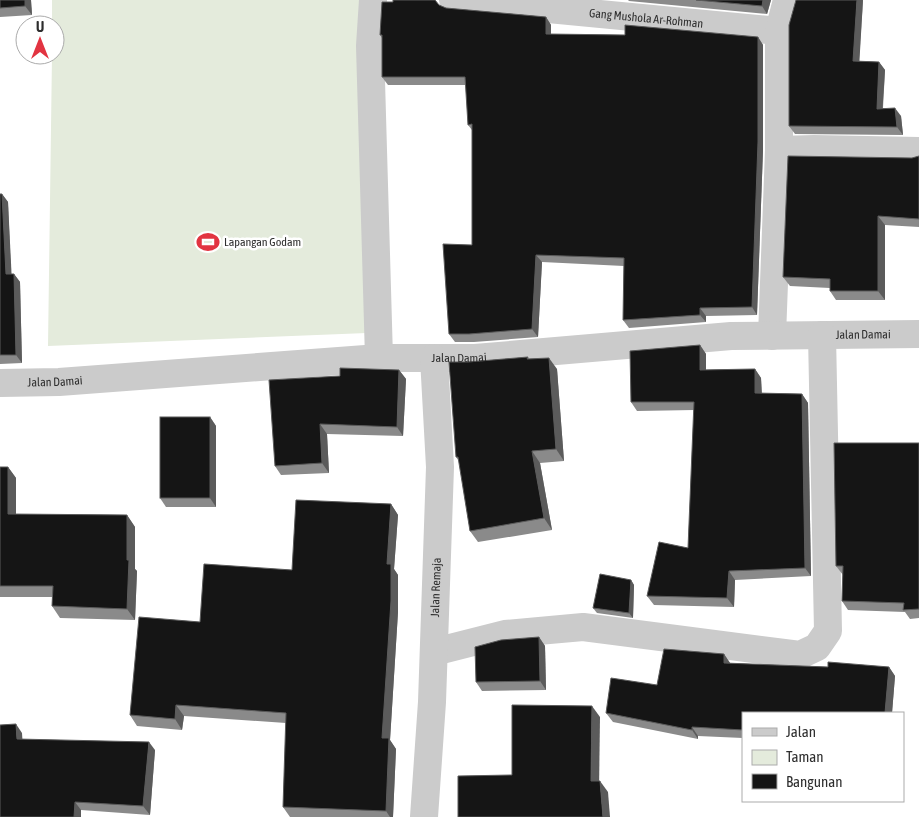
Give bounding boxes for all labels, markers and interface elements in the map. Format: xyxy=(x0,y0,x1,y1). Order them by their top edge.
street label: Gang Mushola Ar-Rohman xyxy=(588,6,704,31)
north arrow xyxy=(15,15,65,65)
text: U xyxy=(36,19,44,35)
sports icon: Lapangan Godam xyxy=(195,229,221,255)
place label: Lapangan Godam xyxy=(224,235,301,249)
street label: Jalan Damai xyxy=(836,327,891,342)
street label: Jalan Damai xyxy=(432,350,487,365)
street label: Jalan Damai xyxy=(27,373,83,390)
street label: Jalan Remaja xyxy=(428,557,444,617)
legend xyxy=(742,712,904,802)
text: Jalan xyxy=(786,723,816,740)
text: Taman xyxy=(786,748,824,765)
text: Bangunan xyxy=(786,773,843,790)

